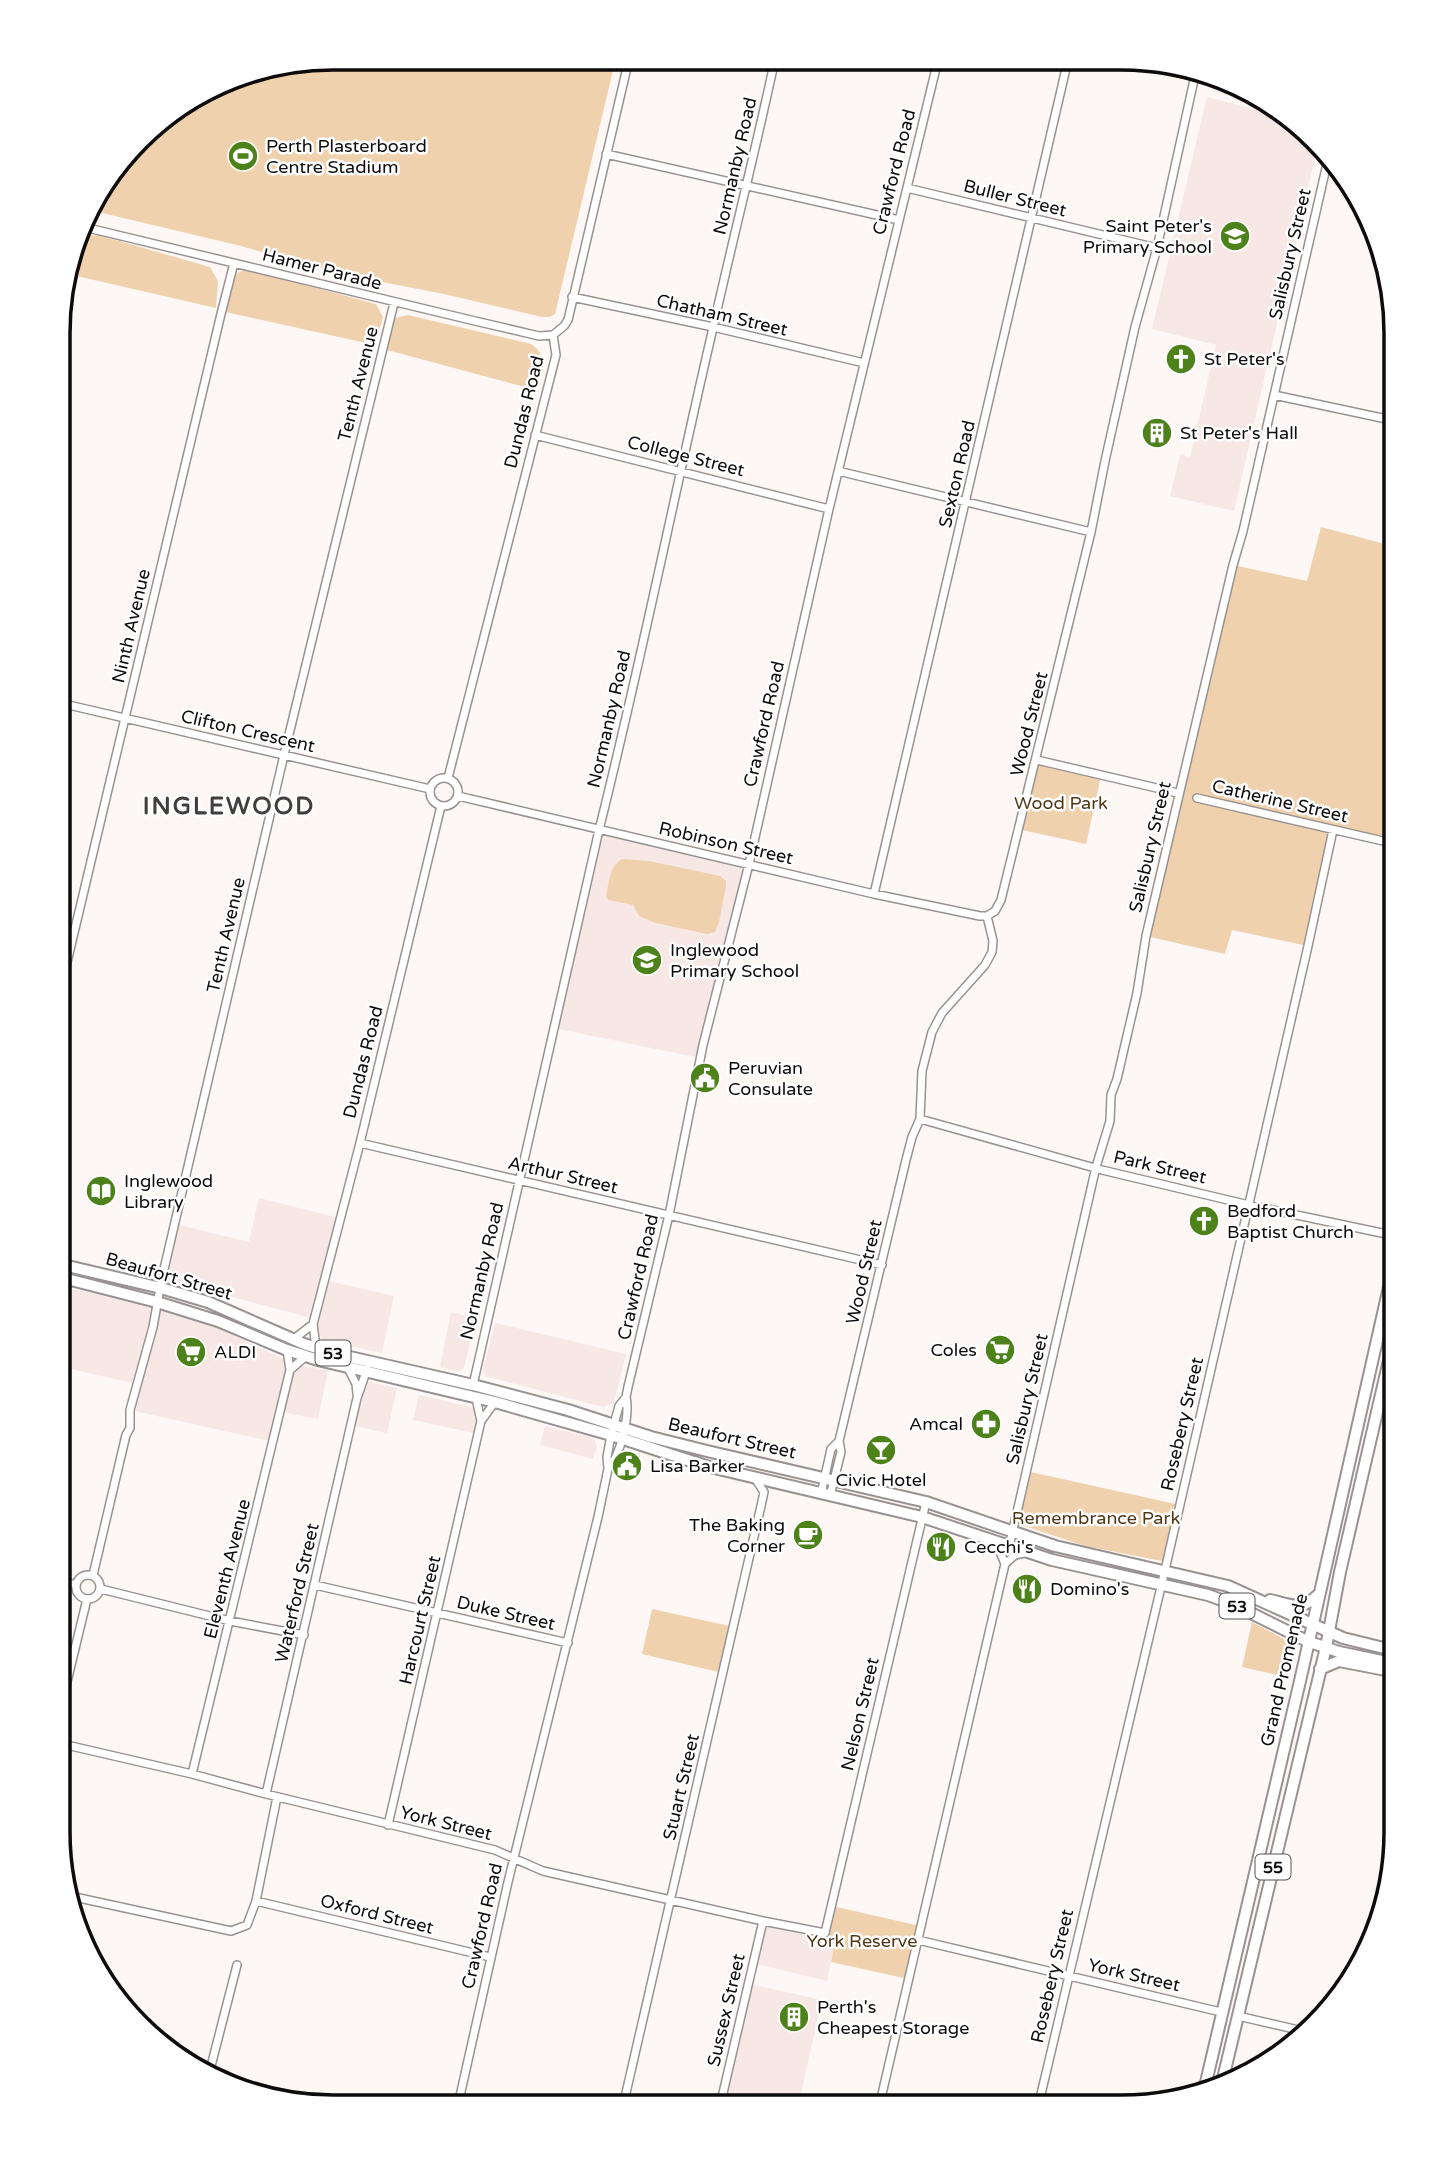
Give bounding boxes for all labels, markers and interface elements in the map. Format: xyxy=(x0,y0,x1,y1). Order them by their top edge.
street label: Normanby Road xyxy=(708,95,762,237)
street label: Crawford Road xyxy=(868,107,920,237)
place label: Perth Plasterboard Centre Stadium xyxy=(266,135,427,178)
sports icon: Perth Plasterboard Centre Stadium xyxy=(226,139,260,173)
street label: Buller Street xyxy=(961,175,1069,221)
street label: Salisbury Street xyxy=(1264,186,1316,322)
place label: Saint Peter's Primary School xyxy=(1083,215,1212,258)
school or university icon: Saint Peter's Primary School xyxy=(1218,219,1252,253)
street label: Hamer Parade xyxy=(260,244,384,294)
street label: Chatham Street xyxy=(654,289,790,341)
street label: Tenth Avenue xyxy=(333,324,383,444)
church icon: St Peter's xyxy=(1164,342,1198,376)
place label: St Peter's xyxy=(1204,348,1285,370)
street label: Dundas Road xyxy=(499,353,549,471)
building icon: St Peter's Hall xyxy=(1140,416,1174,450)
street label: Sexton Road xyxy=(934,418,980,530)
place label: St Peter's Hall xyxy=(1180,422,1298,444)
street label: College Street xyxy=(625,431,747,481)
street label: Ninth Avenue xyxy=(107,567,155,685)
street label: Normanby Road xyxy=(582,648,636,790)
street label: Crawford Road xyxy=(739,659,789,789)
street label: Wood Street xyxy=(1005,669,1053,778)
street label: Clifton Crescent xyxy=(179,705,317,757)
street label: Catherine Street xyxy=(1210,775,1350,827)
street label: Salisbury Street xyxy=(1124,779,1176,915)
district label: INGLEWOOD xyxy=(143,792,315,821)
park label: Wood Park xyxy=(1014,792,1108,814)
street label: Robinson Street xyxy=(657,817,795,869)
street label: Tenth Avenue xyxy=(202,875,250,995)
place label: Inglewood Primary School xyxy=(670,939,799,982)
school or university icon: Inglewood Primary School xyxy=(630,943,664,977)
street label: Dundas Road xyxy=(338,1003,388,1121)
place label: Peruvian Consulate xyxy=(728,1057,813,1100)
public building icon: Peruvian Consulate xyxy=(688,1061,722,1095)
street label: Park Street xyxy=(1111,1146,1209,1188)
street label: Arthur Street xyxy=(506,1152,620,1198)
place label: Inglewood Library xyxy=(124,1170,213,1213)
library icon: Inglewood Library xyxy=(84,1174,118,1208)
street label: Normanby Road xyxy=(455,1200,509,1342)
place label: Bedford Baptist Church xyxy=(1227,1200,1354,1243)
church icon: Bedford Baptist Church xyxy=(1187,1204,1221,1238)
street label: Crawford Road xyxy=(613,1212,663,1342)
street label: Wood Street xyxy=(841,1217,887,1326)
street label: Beaufort Street xyxy=(103,1247,235,1305)
street label: Salisbury Street xyxy=(1001,1331,1053,1467)
supermarket icon: Coles xyxy=(983,1333,1017,1367)
supermarket icon: ALDI xyxy=(174,1335,208,1369)
place label: Coles xyxy=(931,1339,977,1361)
road number: 53 xyxy=(316,1340,350,1366)
place label: ALDI xyxy=(214,1341,256,1363)
street label: Rosebery Street xyxy=(1156,1355,1208,1493)
pharmacy icon: Amcal xyxy=(969,1407,1003,1441)
street label: Beaufort Street xyxy=(666,1413,798,1463)
place label: Amcal xyxy=(909,1413,963,1435)
bar icon: Civic Hotel xyxy=(864,1433,898,1467)
public building icon: Lisa Barker xyxy=(610,1449,644,1483)
place label: Lisa Barker xyxy=(650,1455,745,1477)
place label: Civic Hotel xyxy=(836,1469,926,1491)
street label: Eleventh Avenue xyxy=(199,1497,255,1641)
park label: Remembrance Park xyxy=(1012,1507,1180,1529)
place label: The Baking Corner xyxy=(689,1514,785,1557)
cafe icon: The Baking Corner xyxy=(791,1518,825,1552)
street label: Waterford Street xyxy=(270,1521,324,1665)
restaurant icon: Cecchi's xyxy=(924,1530,958,1564)
place label: Cecchi's xyxy=(964,1536,1034,1558)
street label: Harcourt Street xyxy=(394,1553,446,1687)
restaurant icon: Domino's xyxy=(1010,1572,1044,1606)
place label: Domino's xyxy=(1050,1578,1129,1600)
street label: Duke Street xyxy=(455,1591,557,1635)
street label: Grand Promenade xyxy=(1256,1591,1312,1749)
road number: 53 xyxy=(1220,1594,1254,1618)
street label: Nelson Street xyxy=(836,1655,884,1773)
street label: Stuart Street xyxy=(658,1732,704,1842)
street label: York Street xyxy=(398,1801,494,1845)
road number: 55 xyxy=(1256,1854,1290,1880)
street label: Crawford Road xyxy=(457,1861,507,1991)
street label: Oxford Street xyxy=(318,1889,436,1939)
street label: Rosebery Street xyxy=(1026,1907,1078,2045)
park label: York Reserve xyxy=(807,1930,917,1952)
street label: Sussex Street xyxy=(702,1951,750,2069)
street label: York Street xyxy=(1086,1954,1182,1996)
place label: Perth's Cheapest Storage xyxy=(817,1996,969,2039)
building icon: Perth's Cheapest Storage xyxy=(777,2000,811,2034)

